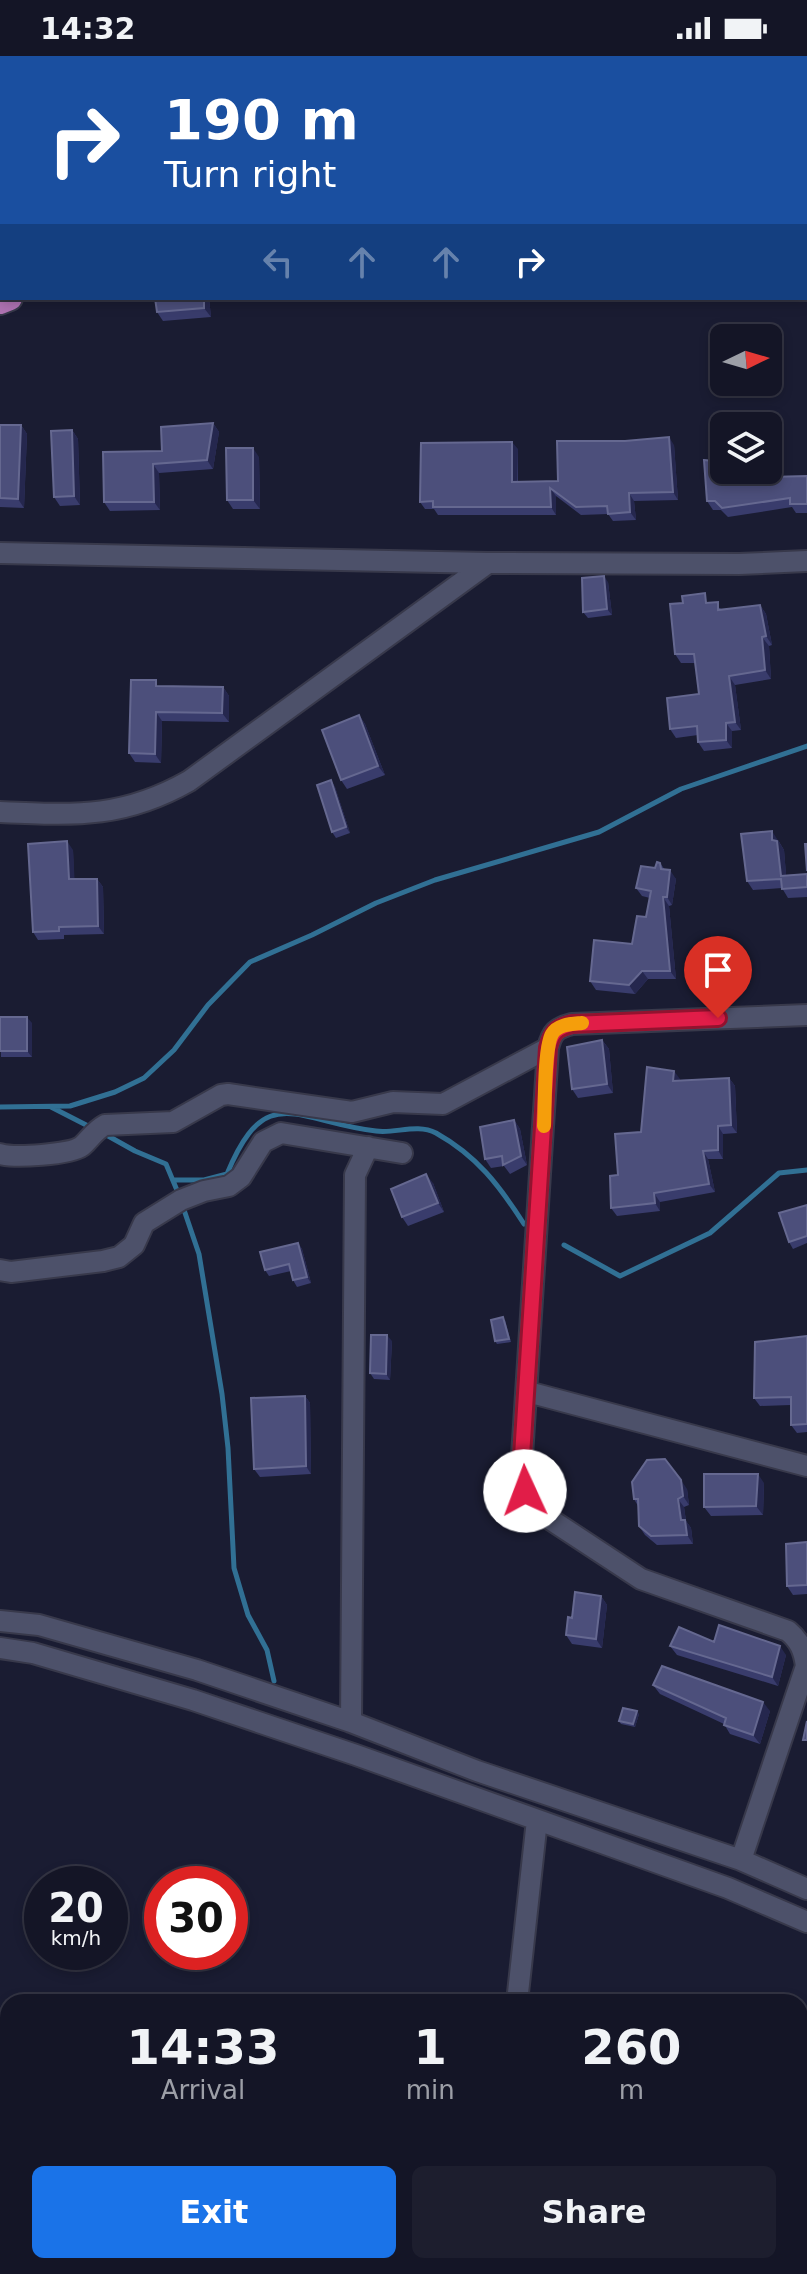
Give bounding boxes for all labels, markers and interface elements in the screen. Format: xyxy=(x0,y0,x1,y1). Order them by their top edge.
text: 14:32 xyxy=(40,11,136,46)
text: 190 m xyxy=(164,87,359,152)
icon: right xyxy=(32,88,136,192)
text: Turn right xyxy=(164,154,336,195)
icon: left xyxy=(256,240,300,284)
icon: ahead xyxy=(340,240,384,284)
icon: ahead xyxy=(424,240,468,284)
icon: right xyxy=(508,240,552,284)
north arrow xyxy=(710,324,782,396)
map controls xyxy=(710,324,782,484)
button: layers xyxy=(710,412,782,484)
pin xyxy=(684,936,752,1018)
icon: arrive xyxy=(696,948,740,992)
position arrow xyxy=(483,1449,567,1533)
speed limit sign: 30 xyxy=(144,1866,248,1970)
text: 20 xyxy=(48,1885,104,1931)
text: km/h xyxy=(51,1926,101,1950)
text: 14:33 xyxy=(126,2019,279,2075)
text: 1 xyxy=(414,2019,447,2075)
text: 260 xyxy=(581,2019,681,2075)
text: Arrival xyxy=(161,2075,245,2105)
text: min xyxy=(406,2075,455,2105)
text: m xyxy=(619,2075,644,2105)
button: Exit xyxy=(32,2166,396,2258)
button: Share xyxy=(412,2166,776,2258)

